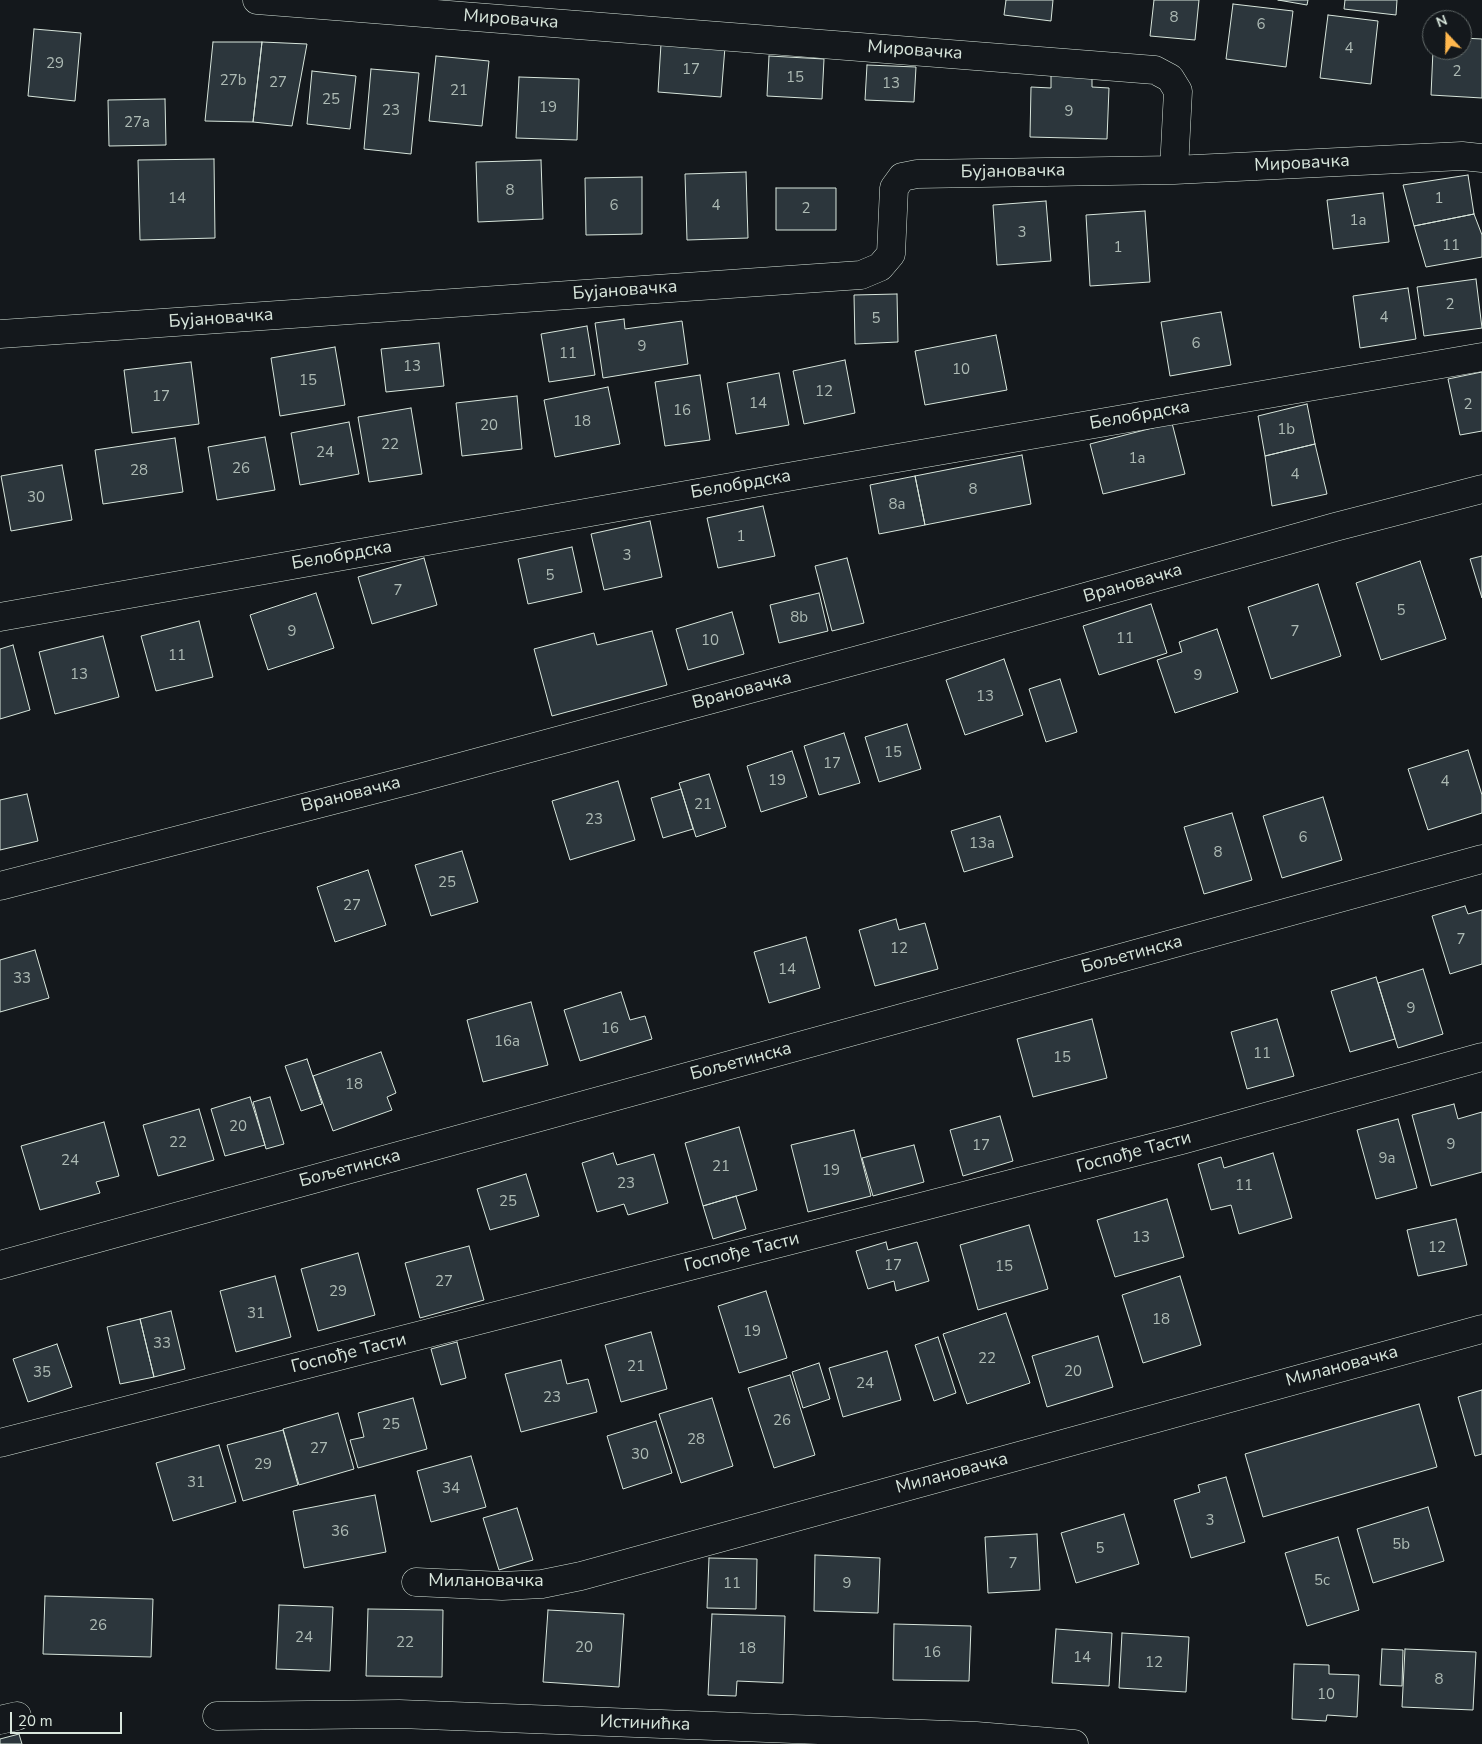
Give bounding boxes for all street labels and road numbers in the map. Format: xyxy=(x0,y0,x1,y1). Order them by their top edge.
street label: Мировачка xyxy=(463,6,559,34)
street label: Мировачка xyxy=(867,37,963,65)
street label: Мировачка xyxy=(1254,151,1350,177)
street label: Бујановачка xyxy=(960,160,1066,184)
street label: Бујановачка xyxy=(572,277,678,305)
street label: Бујановачка xyxy=(168,305,274,333)
street label: Белобрдска xyxy=(1088,397,1192,435)
street label: Белобрдска xyxy=(689,466,793,504)
street label: Белобрдска xyxy=(290,537,394,575)
street label: Врановачка xyxy=(1081,560,1185,608)
street label: Врановачка xyxy=(690,667,794,715)
street label: Врановачка xyxy=(299,772,403,818)
street label: Бољетинска xyxy=(1079,931,1185,979)
street label: Бољетинска xyxy=(688,1038,794,1086)
street label: Госпође Тасти xyxy=(1074,1127,1194,1179)
street label: Бољетинска xyxy=(297,1145,403,1193)
street label: Госпође Тасти xyxy=(682,1228,802,1278)
street label: Госпође Тасти xyxy=(289,1329,409,1379)
street label: Милановачка xyxy=(1283,1342,1401,1392)
street label: Милановачка xyxy=(893,1449,1011,1499)
street label: Милановачка xyxy=(428,1571,544,1593)
street label: Истинићка xyxy=(599,1712,691,1736)

